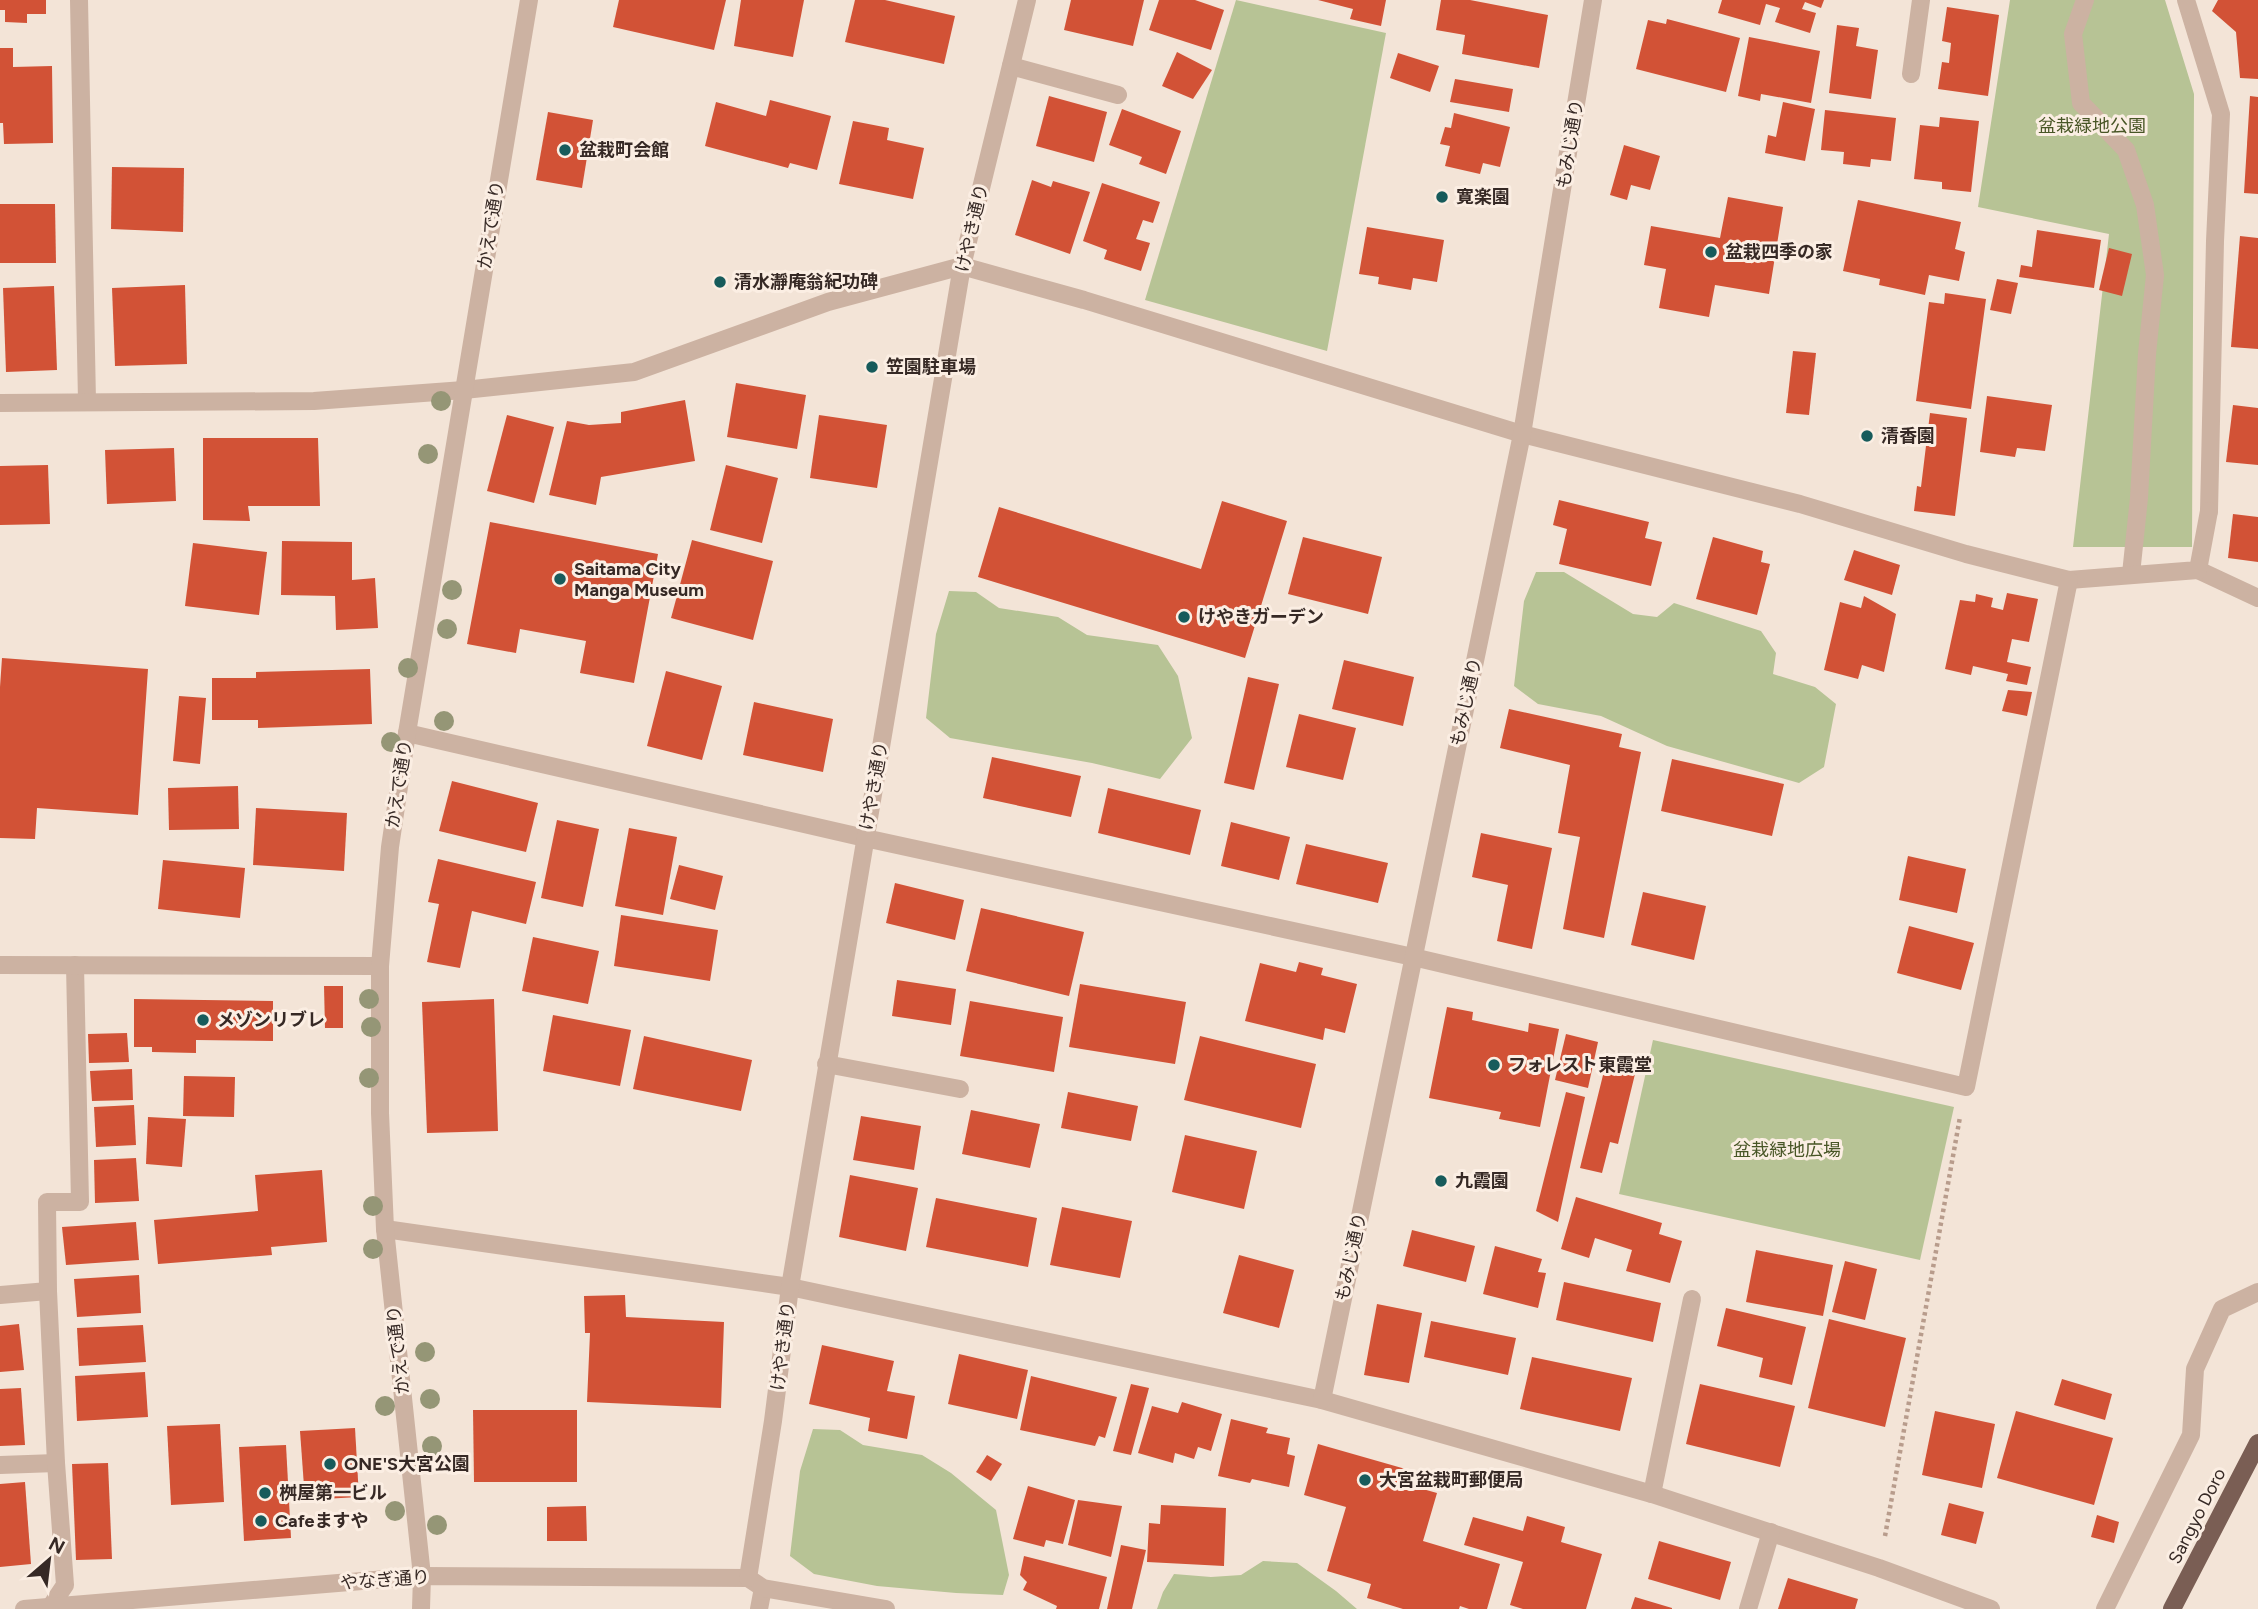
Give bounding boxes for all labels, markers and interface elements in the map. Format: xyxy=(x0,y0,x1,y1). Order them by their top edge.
street label: もみじ通り xyxy=(1552,98,1588,190)
park label: 盆栽緑地公園 xyxy=(2038,115,2146,137)
place label: 盆栽町会館 xyxy=(579,139,669,161)
marker: 盆栽町会館 xyxy=(557,142,573,158)
street label: かえで通り xyxy=(473,179,509,271)
street label: けやき通り xyxy=(951,182,993,274)
place label: 寛楽園 xyxy=(1456,186,1510,208)
marker: 寛楽園 xyxy=(1434,189,1450,205)
place label: 盆栽四季の家 xyxy=(1725,241,1833,263)
marker: 盆栽四季の家 xyxy=(1703,244,1719,260)
place label: 清水瀞庵翁紀功碑 xyxy=(734,271,878,293)
marker: 清水瀞庵翁紀功碑 xyxy=(712,274,728,290)
place label: 笠園駐車場 xyxy=(886,356,976,378)
marker: 笠園駐車場 xyxy=(864,359,880,375)
place label: 清香園 xyxy=(1881,425,1935,447)
marker: 清香園 xyxy=(1859,428,1875,444)
place label: Saitama City Manga Museum xyxy=(574,558,704,601)
marker: Saitama City Manga Museum xyxy=(552,571,568,587)
place label: けやきガーデン xyxy=(1198,606,1324,628)
marker: けやきガーデン xyxy=(1176,609,1192,625)
street label: もみじ通り xyxy=(1446,656,1486,748)
street label: かえで通り xyxy=(381,738,417,830)
street label: けやき通り xyxy=(855,740,893,832)
place label: メゾンリブレ xyxy=(217,1009,325,1031)
marker: メゾンリブレ xyxy=(195,1012,211,1028)
place label: フォレスト東霞堂 xyxy=(1508,1054,1652,1076)
marker: フォレスト東霞堂 xyxy=(1486,1057,1502,1073)
park label: 盆栽緑地広場 xyxy=(1733,1139,1841,1161)
place label: 九霞園 xyxy=(1455,1170,1509,1192)
marker: 九霞園 xyxy=(1433,1173,1449,1189)
street label: もみじ通り xyxy=(1331,1211,1371,1303)
street label: けやき通り xyxy=(767,1300,799,1392)
street label: かえで通り xyxy=(382,1304,414,1396)
place label: ONE'S大宮公園 xyxy=(344,1453,470,1475)
marker: ONE'S大宮公園 xyxy=(322,1456,338,1472)
street label: Sangyo Doro xyxy=(2164,1465,2230,1567)
place label: 大宮盆栽町郵便局 xyxy=(1379,1469,1523,1491)
marker: 大宮盆栽町郵便局 xyxy=(1357,1472,1373,1488)
place label: 桝屋第一ビル xyxy=(279,1482,387,1504)
marker: 桝屋第一ビル xyxy=(257,1485,273,1501)
place label: Cafeますや xyxy=(275,1510,368,1532)
marker: Cafeますや xyxy=(253,1513,269,1529)
north arrow xyxy=(14,1525,84,1595)
text: N xyxy=(45,1532,69,1559)
street label: やなぎ通り xyxy=(339,1566,431,1594)

